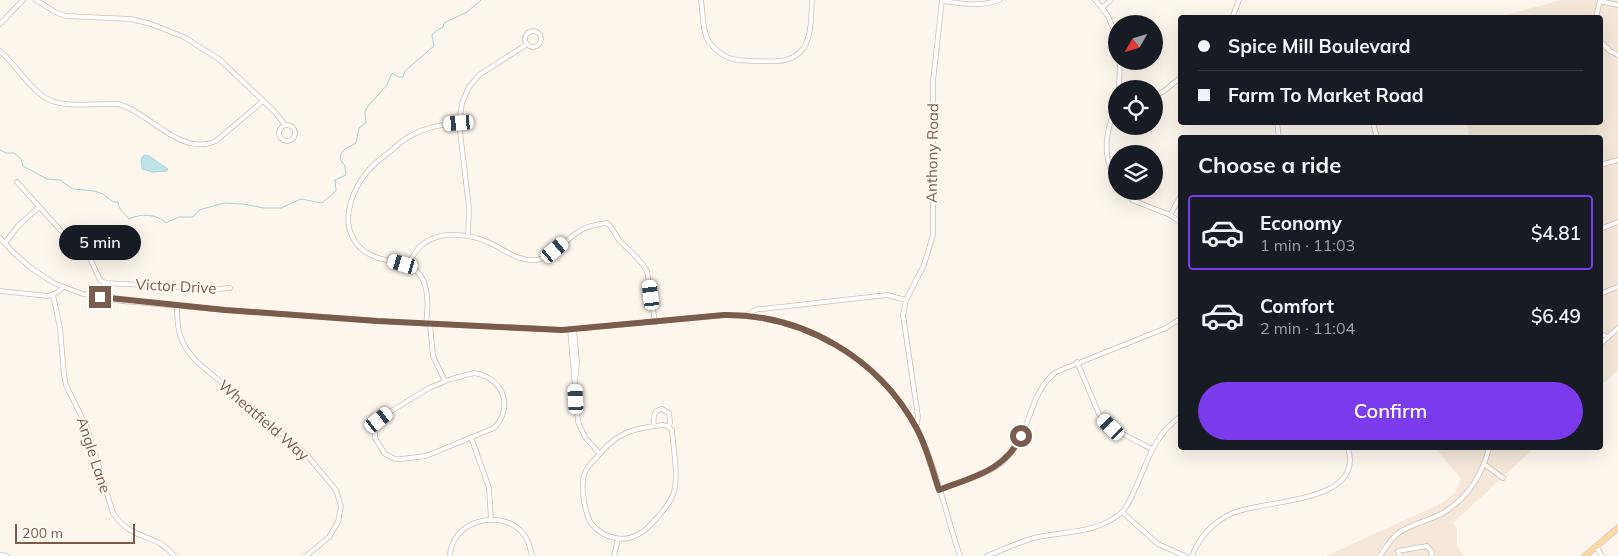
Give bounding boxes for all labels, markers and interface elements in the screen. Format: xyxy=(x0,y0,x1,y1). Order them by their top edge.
north arrow xyxy=(1108,15,1162,70)
map controls xyxy=(1108,15,1163,200)
text: Spice Mill Boulevard xyxy=(1228,34,1411,58)
button: locate xyxy=(1108,80,1163,135)
text: Farm To Market Road xyxy=(1228,83,1424,107)
street label: Anthony Road xyxy=(922,103,942,203)
car xyxy=(443,114,474,132)
button: layers xyxy=(1108,145,1163,200)
text: Choose a ride xyxy=(1198,151,1341,179)
icon: car xyxy=(1200,210,1245,255)
text: Economy xyxy=(1260,211,1342,235)
text: $4.81 xyxy=(1531,221,1581,245)
callout: 5 min xyxy=(59,224,141,260)
text: 5 min xyxy=(79,232,121,252)
car xyxy=(538,235,571,265)
text: 1 min · 11:03 xyxy=(1260,235,1355,255)
car xyxy=(386,253,419,275)
street label: Victor Drive xyxy=(135,274,217,298)
car xyxy=(641,279,660,311)
route end xyxy=(89,286,111,308)
icon: car xyxy=(1200,293,1245,338)
text: Comfort xyxy=(1260,294,1334,318)
text: $6.49 xyxy=(1531,304,1581,328)
text: 2 min · 11:04 xyxy=(1260,318,1355,338)
street label: Wheatfield Way xyxy=(215,375,313,465)
button: Confirm xyxy=(1198,382,1583,440)
car xyxy=(567,384,584,414)
car xyxy=(362,405,395,435)
car xyxy=(1095,411,1127,443)
street label: Angle Lane xyxy=(73,415,115,495)
route start xyxy=(1010,425,1032,447)
scale bar xyxy=(15,521,135,544)
text: 200 m xyxy=(22,524,63,542)

